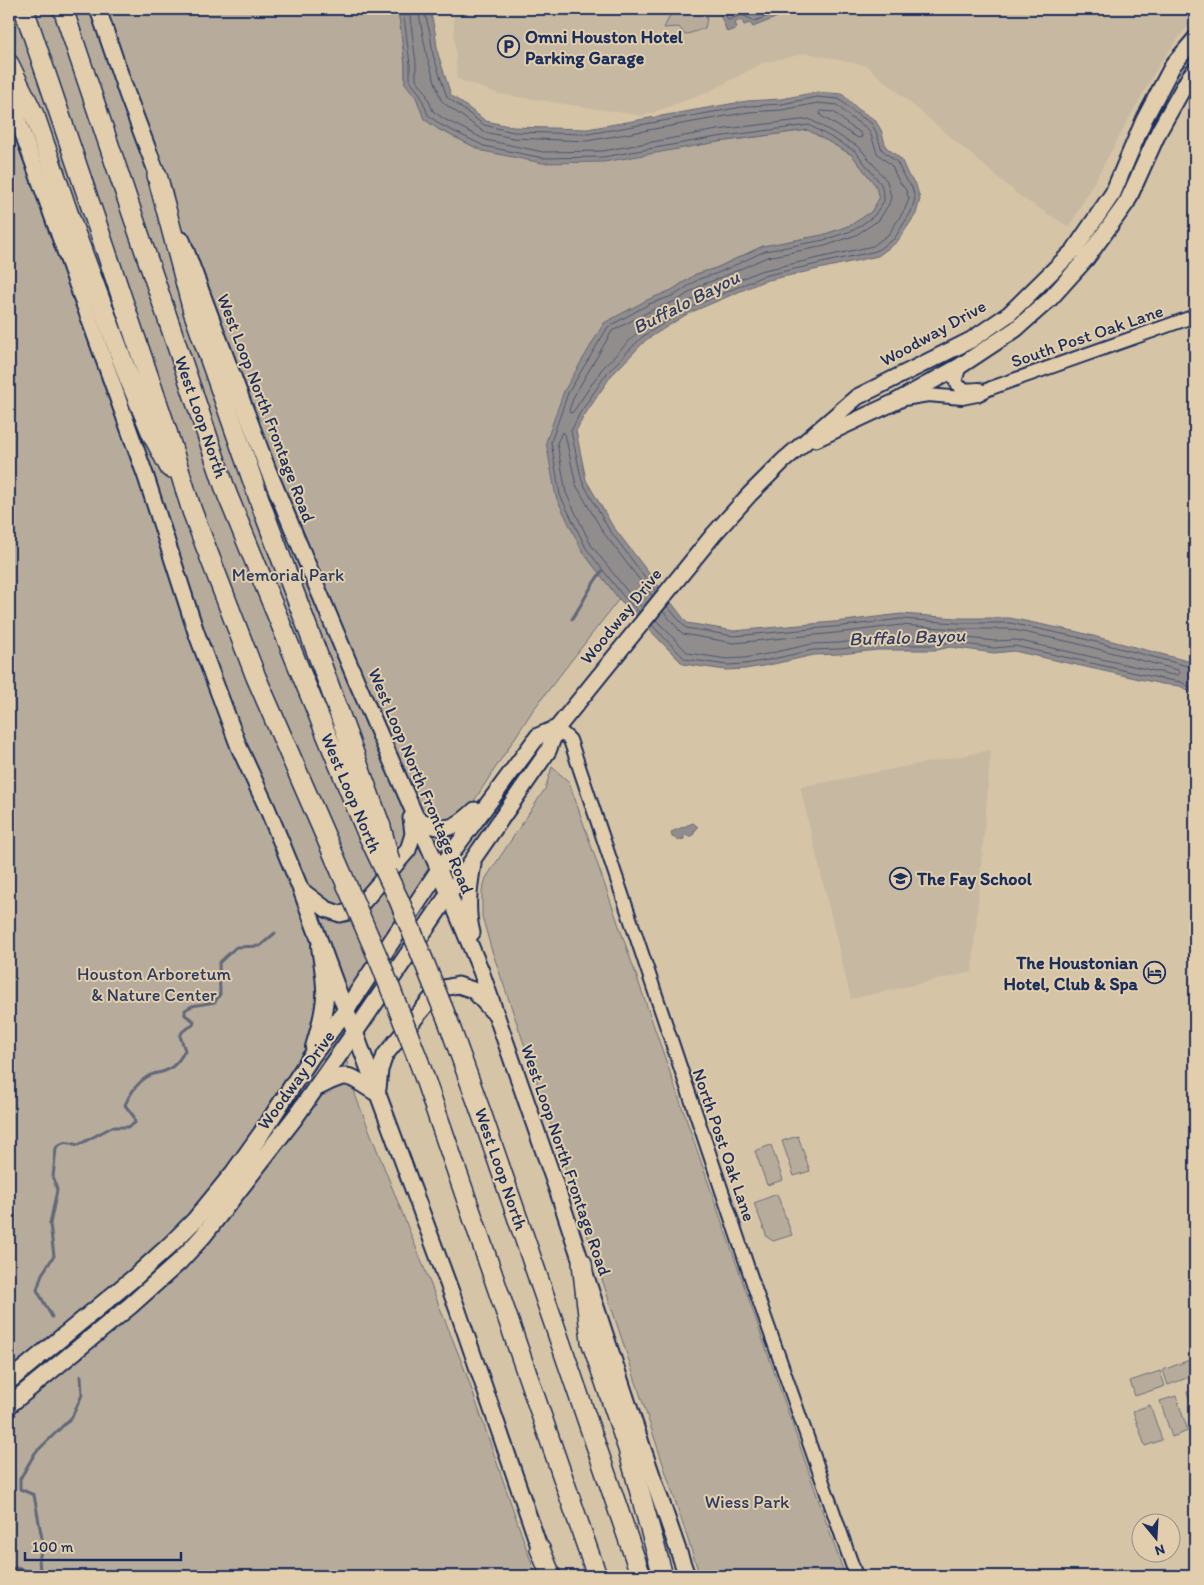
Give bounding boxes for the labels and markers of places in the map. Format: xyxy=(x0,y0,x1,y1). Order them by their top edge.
place label: Omni Houston Hotel Parking Garage xyxy=(525,26,684,69)
parking icon: Omni Houston Hotel Parking Garage xyxy=(497,35,521,59)
school or university icon: The Fay School xyxy=(889,867,913,891)
place label: The Fay School xyxy=(916,868,1033,890)
place label: The Houstonian Hotel, Club & Spa xyxy=(1004,952,1139,995)
hotel icon: The Houstonian Hotel, Club & Spa xyxy=(1142,961,1166,985)

